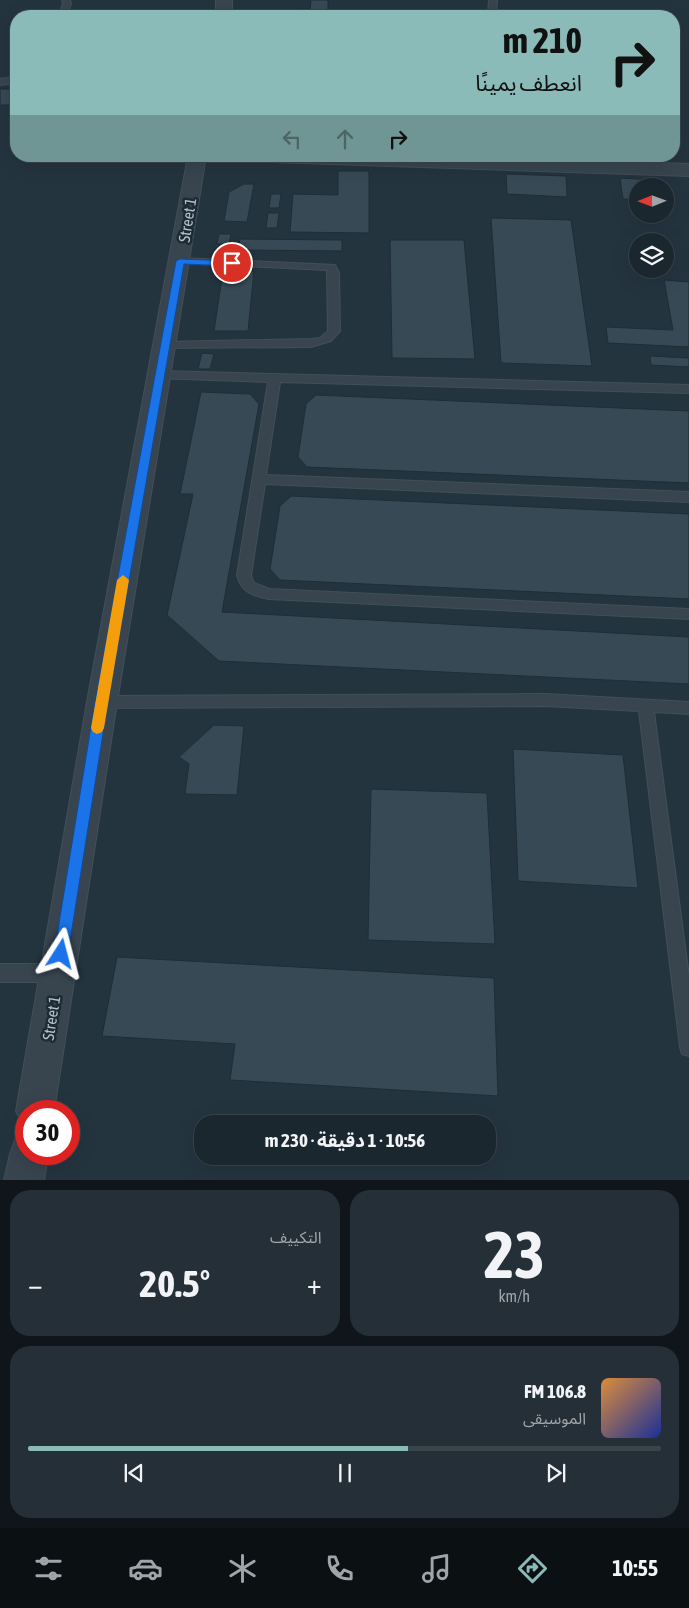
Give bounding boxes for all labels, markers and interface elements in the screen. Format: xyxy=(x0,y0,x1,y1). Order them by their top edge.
text: 210 m xyxy=(503,20,582,60)
icon: right xyxy=(600,30,665,95)
text: انعطف يمينًا xyxy=(475,70,582,96)
icon: left xyxy=(278,125,306,153)
icon: ahead xyxy=(331,125,359,153)
icon: right xyxy=(384,125,412,153)
north arrow xyxy=(629,178,674,222)
map controls xyxy=(629,178,674,278)
street label: Street 1 xyxy=(175,196,199,244)
button: layers xyxy=(629,233,674,278)
pin xyxy=(211,242,253,284)
icon: arrive xyxy=(218,249,246,277)
position arrow xyxy=(34,927,86,979)
street label: Street 1 xyxy=(39,994,63,1042)
speed limit sign: 30 xyxy=(15,1100,80,1165)
text: 10:56 · 1 دقيقة · 230 m xyxy=(265,1129,425,1151)
text: 23 xyxy=(484,1217,545,1292)
text: التكييف xyxy=(270,1228,322,1246)
text: 20.5° xyxy=(139,1262,210,1305)
text: − xyxy=(28,1268,43,1300)
text: + xyxy=(307,1268,322,1300)
text: km/h xyxy=(498,1287,530,1305)
text: 106.8 FM xyxy=(524,1380,586,1402)
text: الموسيقى xyxy=(523,1409,586,1427)
icon: previous xyxy=(120,1459,148,1487)
icon: pause xyxy=(331,1459,359,1487)
icon: next xyxy=(542,1459,570,1487)
icon: filters xyxy=(31,1551,66,1586)
icon: car xyxy=(128,1551,163,1586)
icon: climate xyxy=(225,1551,260,1586)
icon: phone xyxy=(322,1551,357,1586)
icon: music xyxy=(419,1551,454,1586)
icon: directions xyxy=(515,1551,550,1586)
text: 10:55 xyxy=(612,1555,658,1581)

